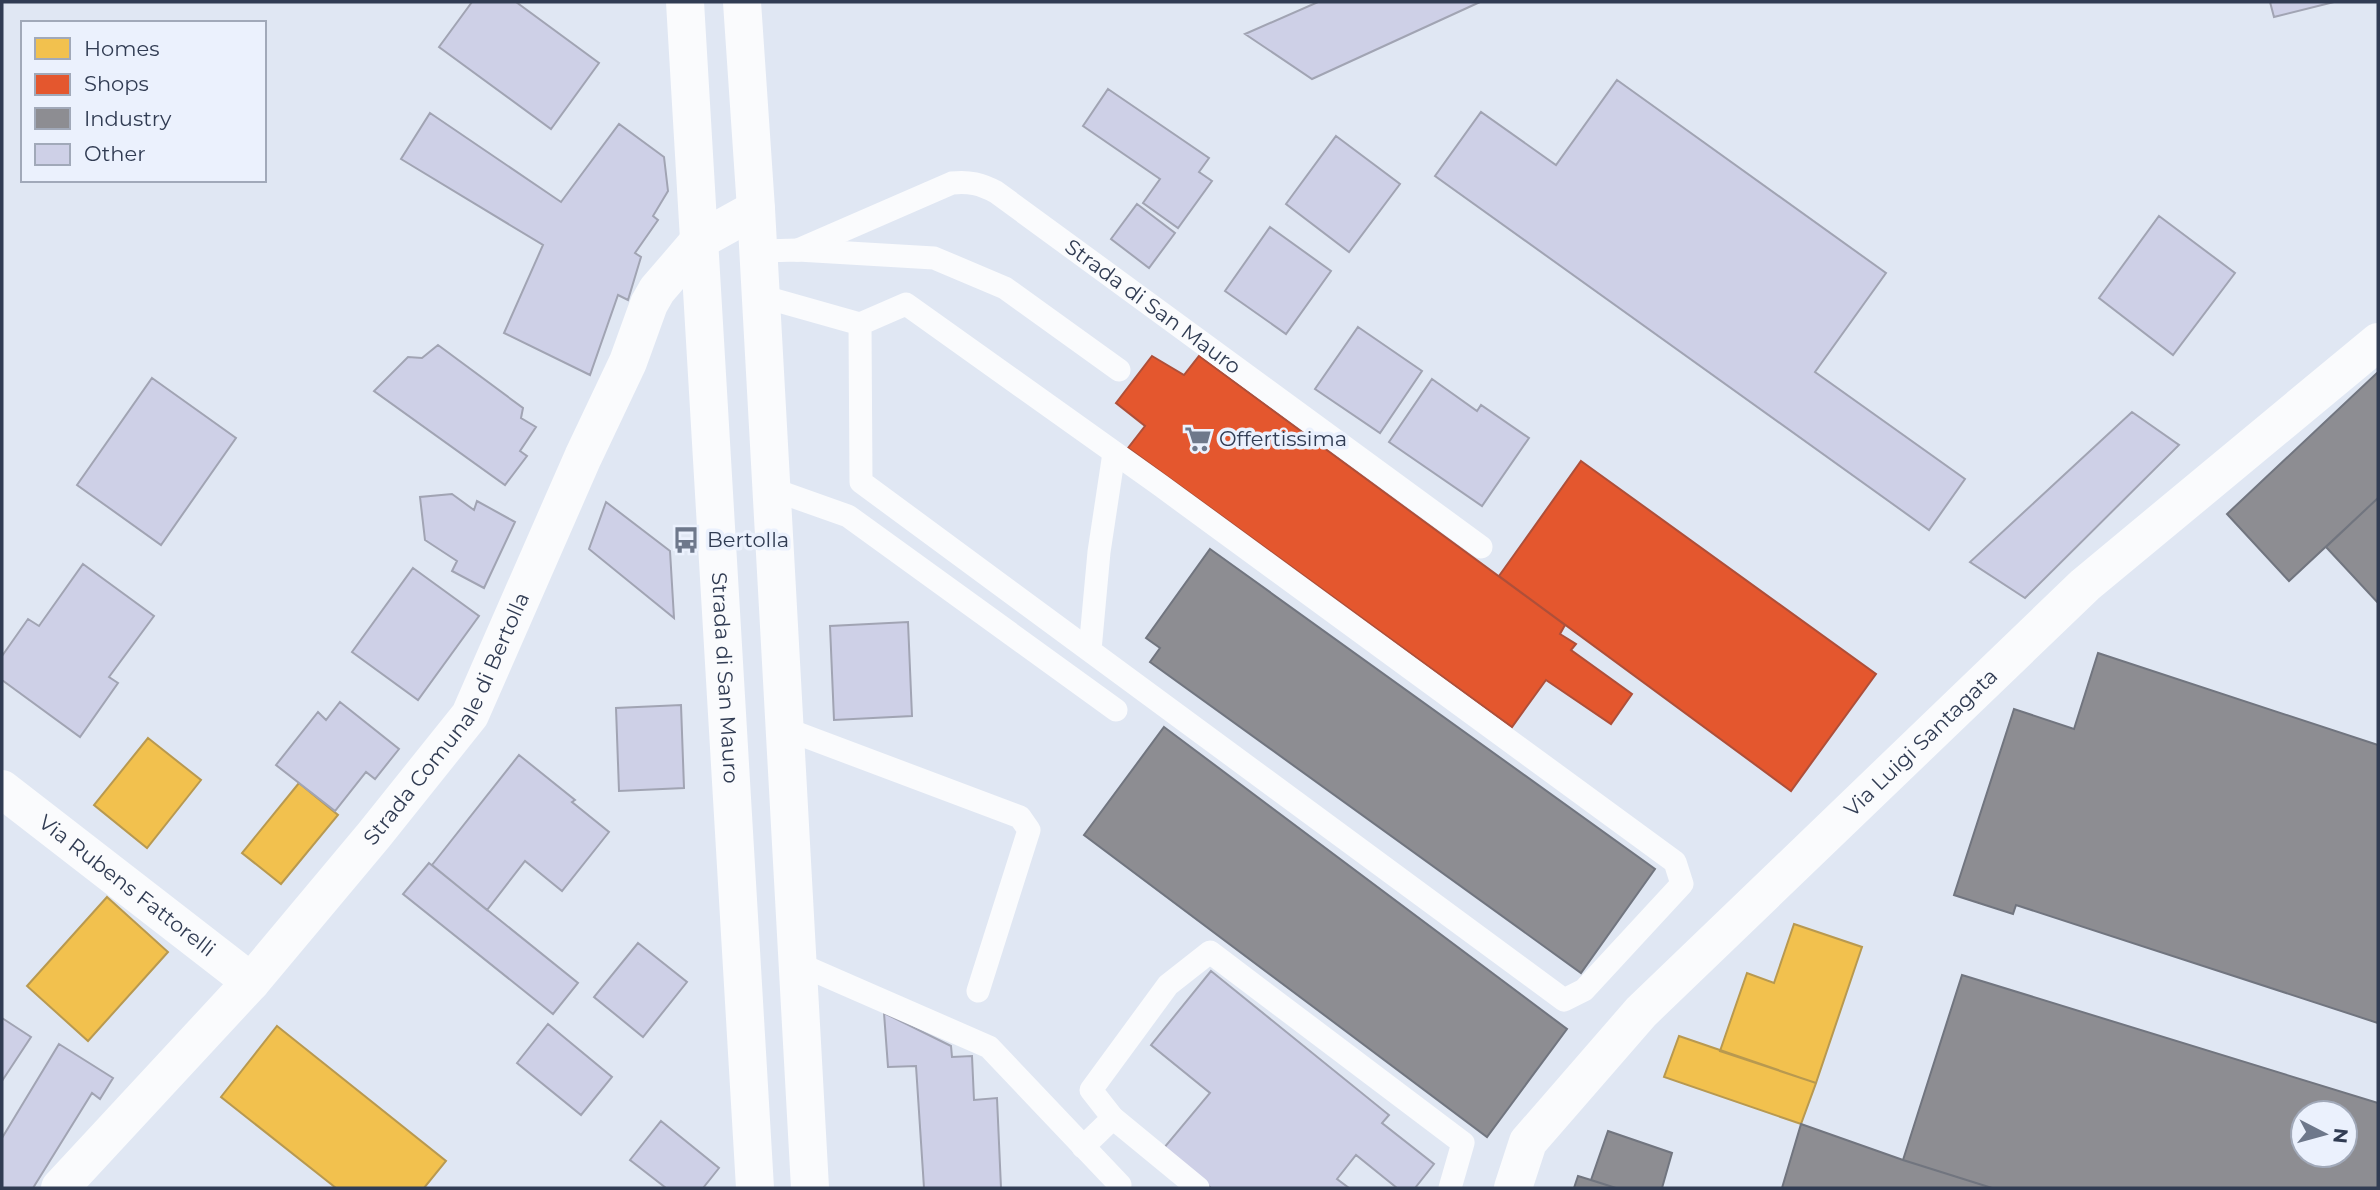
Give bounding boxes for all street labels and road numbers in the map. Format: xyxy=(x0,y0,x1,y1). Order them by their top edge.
street label: Strada di San Mauro xyxy=(1060,234,1246,379)
street label: Strada di San Mauro xyxy=(707,571,744,784)
street label: Strada Comunale di Bertolla xyxy=(358,588,534,850)
street label: Via Luigi Santagata xyxy=(1839,663,2002,822)
street label: Via Rubens Fattorelli xyxy=(34,809,220,962)

